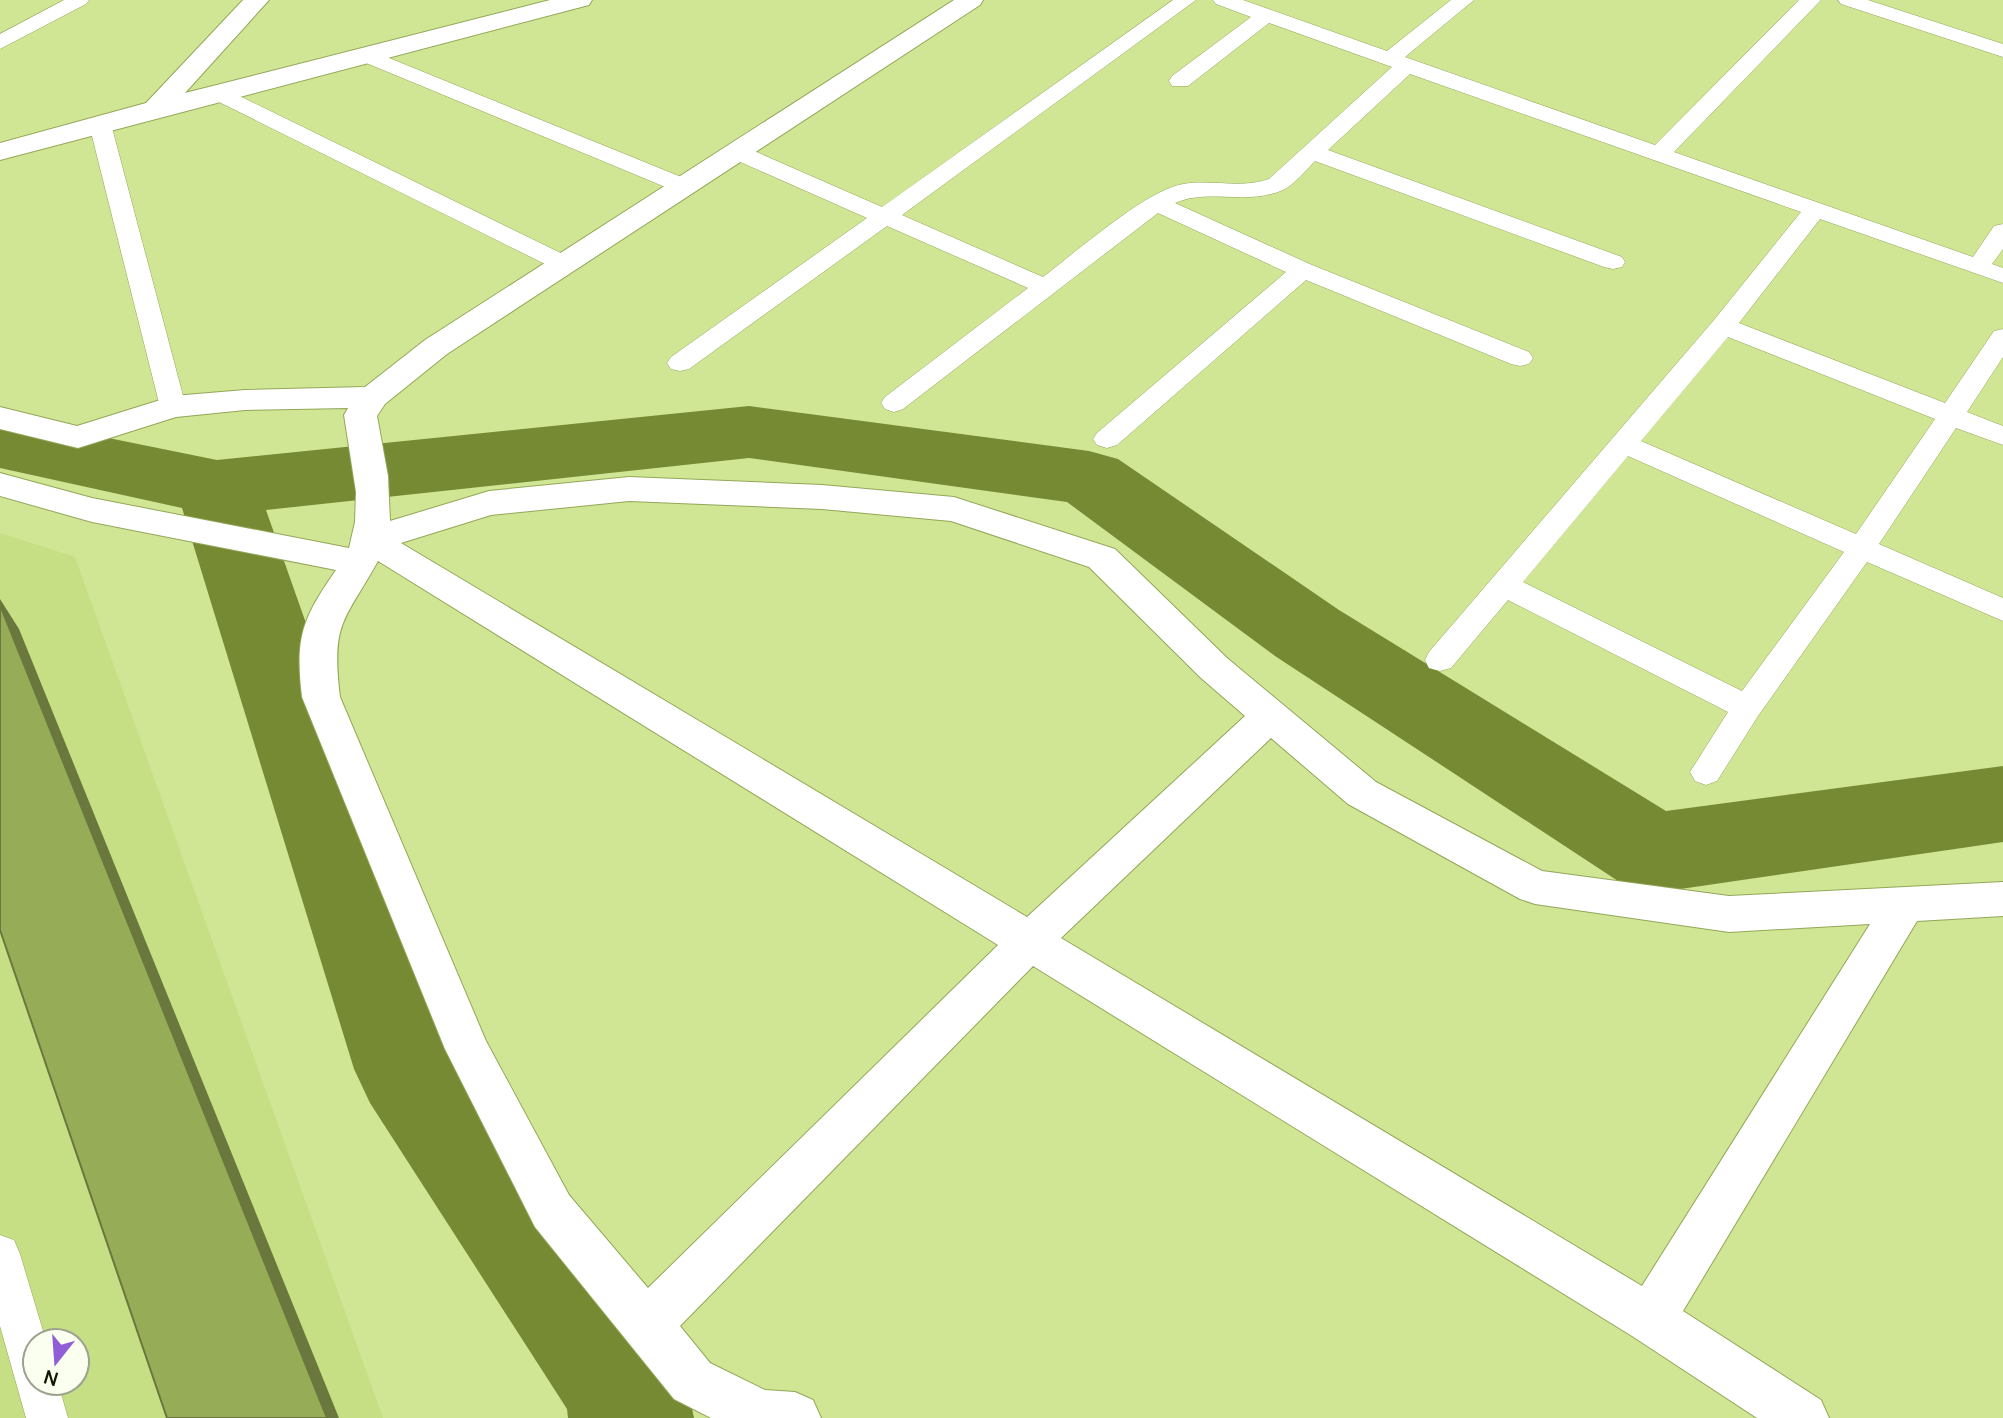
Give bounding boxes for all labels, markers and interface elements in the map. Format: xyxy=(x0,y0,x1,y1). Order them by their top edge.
north arrow xyxy=(21,1327,91,1397)
text: N xyxy=(41,1364,61,1393)

